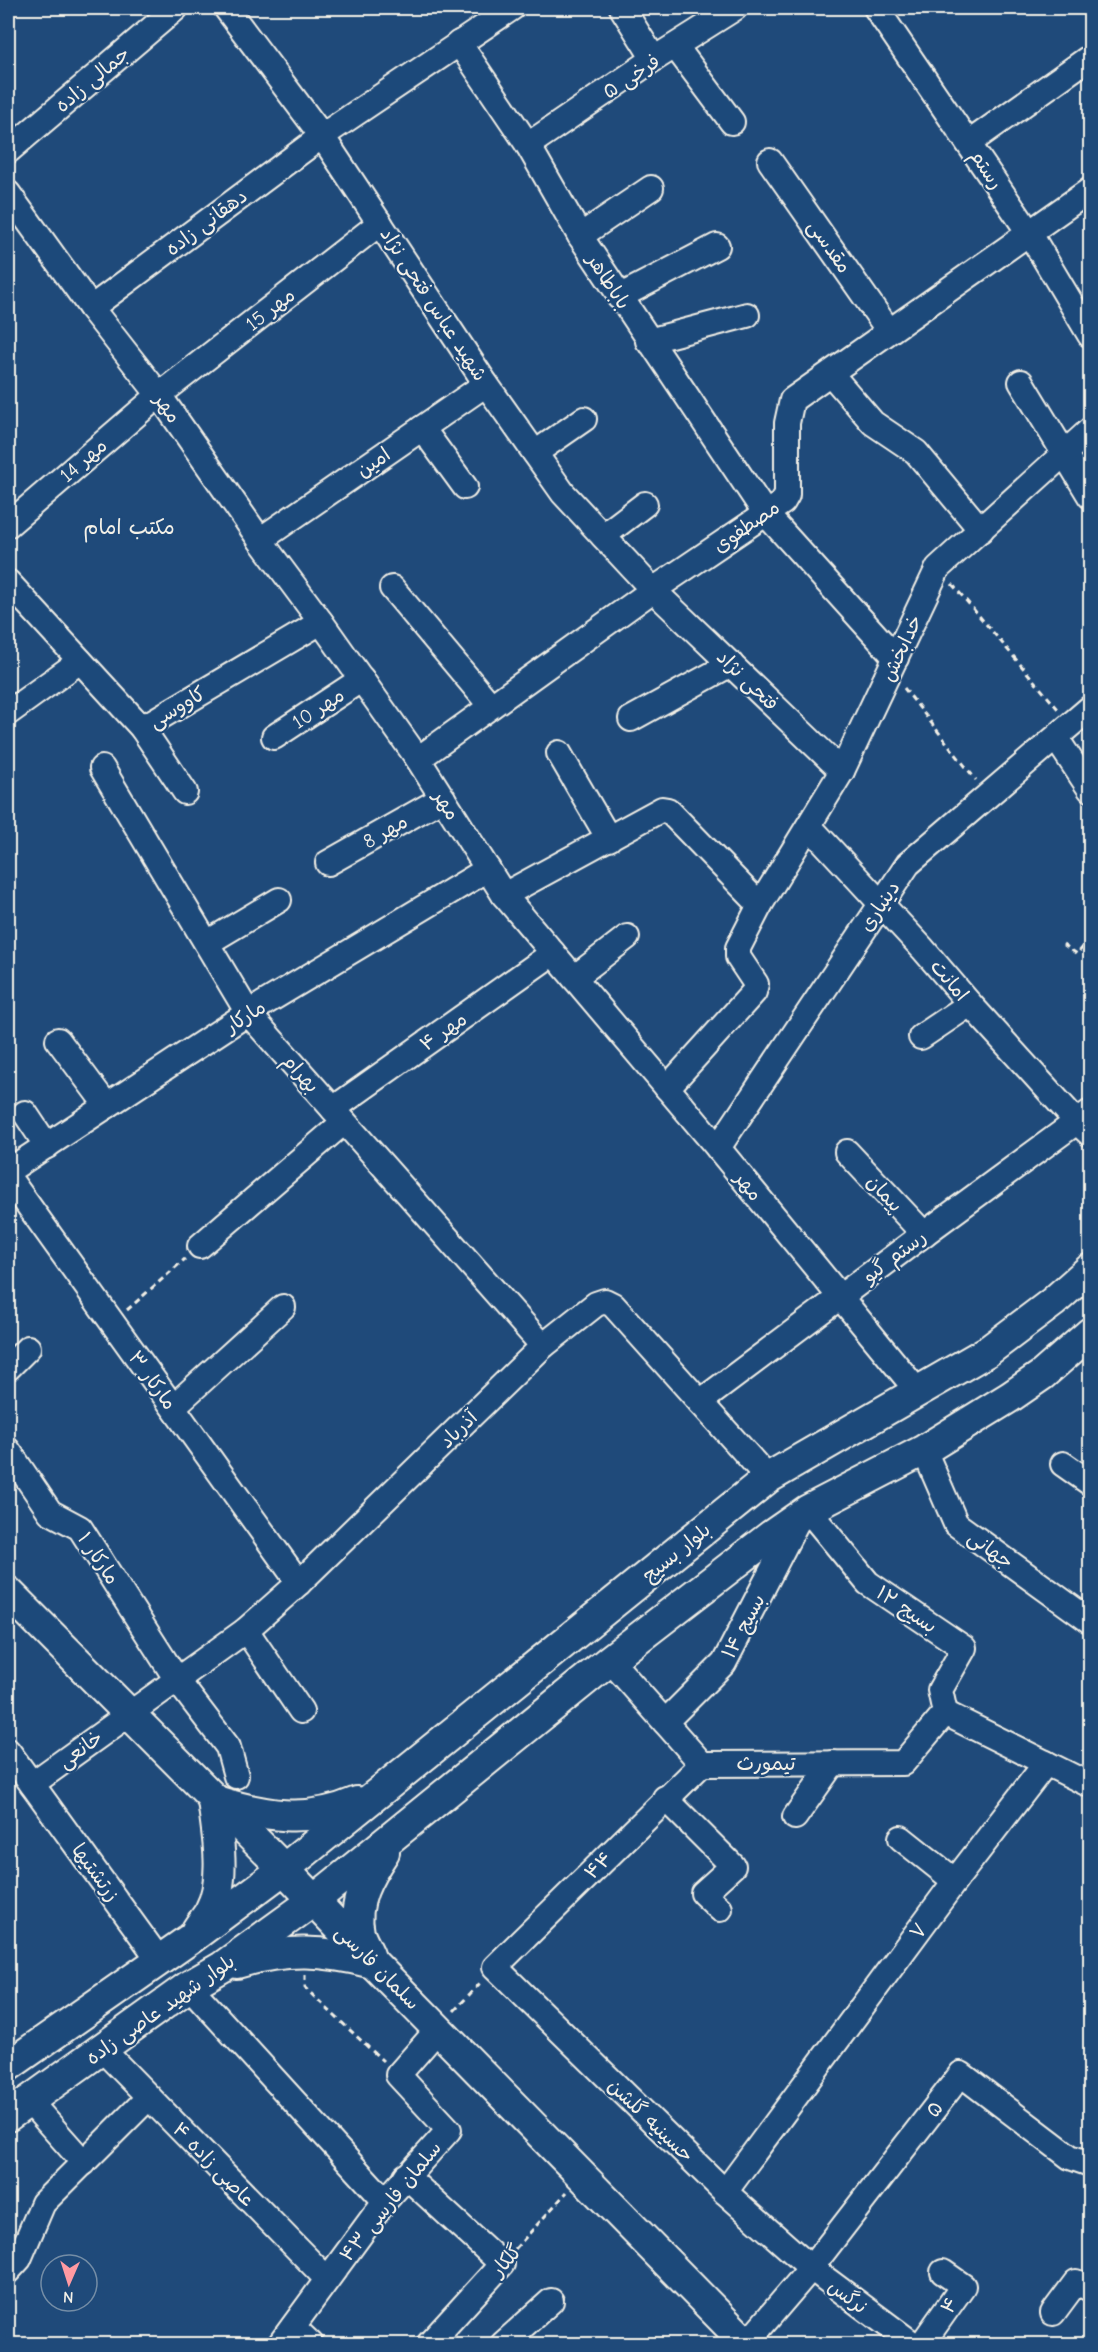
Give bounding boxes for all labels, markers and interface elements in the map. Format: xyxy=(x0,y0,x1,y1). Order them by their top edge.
street label: جمالی زاده xyxy=(50,42,135,118)
street label: فرخی ۵ xyxy=(598,49,665,104)
street label: رستم xyxy=(962,145,1008,196)
street label: دهقانی زاده xyxy=(161,184,252,261)
street label: مقدسی xyxy=(802,215,856,278)
street label: شهید عباس فتحی نژاد xyxy=(375,223,492,386)
street label: باباطاهر xyxy=(581,247,635,314)
street label: مهر 15 xyxy=(241,283,299,336)
street label: مهر xyxy=(148,388,186,427)
street label: مهر 14 xyxy=(55,434,112,487)
street label: امین xyxy=(352,443,395,482)
street label: مصطفوی xyxy=(709,495,784,558)
district label: مکتب امام xyxy=(83,515,175,543)
street label: خدابخش xyxy=(876,611,927,685)
street label: فتحی نژاد xyxy=(711,645,783,716)
street label: کاووسی xyxy=(145,682,210,734)
street label: مهر 10 xyxy=(288,683,349,734)
street label: مهر xyxy=(428,785,464,824)
street label: مهر 8 xyxy=(359,810,412,853)
street label: دینیاری xyxy=(854,877,905,936)
street label: امانت xyxy=(926,955,974,1006)
street label: مارکار xyxy=(219,995,270,1039)
street label: مهر ۴ xyxy=(415,1007,471,1056)
street label: بهرام xyxy=(274,1049,324,1100)
street label: مهر xyxy=(729,1166,767,1205)
street label: پیمان xyxy=(861,1170,908,1217)
street label: رستم گیو xyxy=(856,1225,933,1292)
street label: مارکار ۳ xyxy=(124,1347,182,1414)
street label: آذرباد xyxy=(435,1405,483,1453)
street label: بلوار بسیج xyxy=(638,1518,716,1588)
street label: جهانی xyxy=(963,1525,1018,1574)
street label: مارکار ۱ xyxy=(73,1528,124,1589)
street label: بسیج ۱۲ xyxy=(871,1581,941,1640)
street label: بسیج ۱۴ xyxy=(717,1590,772,1663)
street label: خانعی xyxy=(54,1726,108,1774)
street label: تیمورث xyxy=(736,1752,796,1775)
street label: زرتشتیها xyxy=(67,1839,124,1906)
street label: ۴۴ xyxy=(580,1847,617,1884)
street label: ۷ xyxy=(905,1919,932,1944)
street label: سلمان فارسی xyxy=(330,1920,425,2015)
street label: بلوار شهید عاصی زاده xyxy=(81,1949,240,2070)
street label: حسینیه گلشن xyxy=(603,2074,698,2167)
street label: ۵ xyxy=(921,2097,948,2122)
street label: عاصی زاده ۴ xyxy=(167,2117,259,2212)
street label: سلمان فارسی ۴۳ xyxy=(335,2136,447,2267)
street label: گلکار xyxy=(485,2240,527,2283)
north arrow xyxy=(39,2253,99,2313)
street label: نرگس xyxy=(824,2274,872,2319)
text: N xyxy=(63,2288,74,2306)
street label: ۴ xyxy=(936,2293,963,2318)

